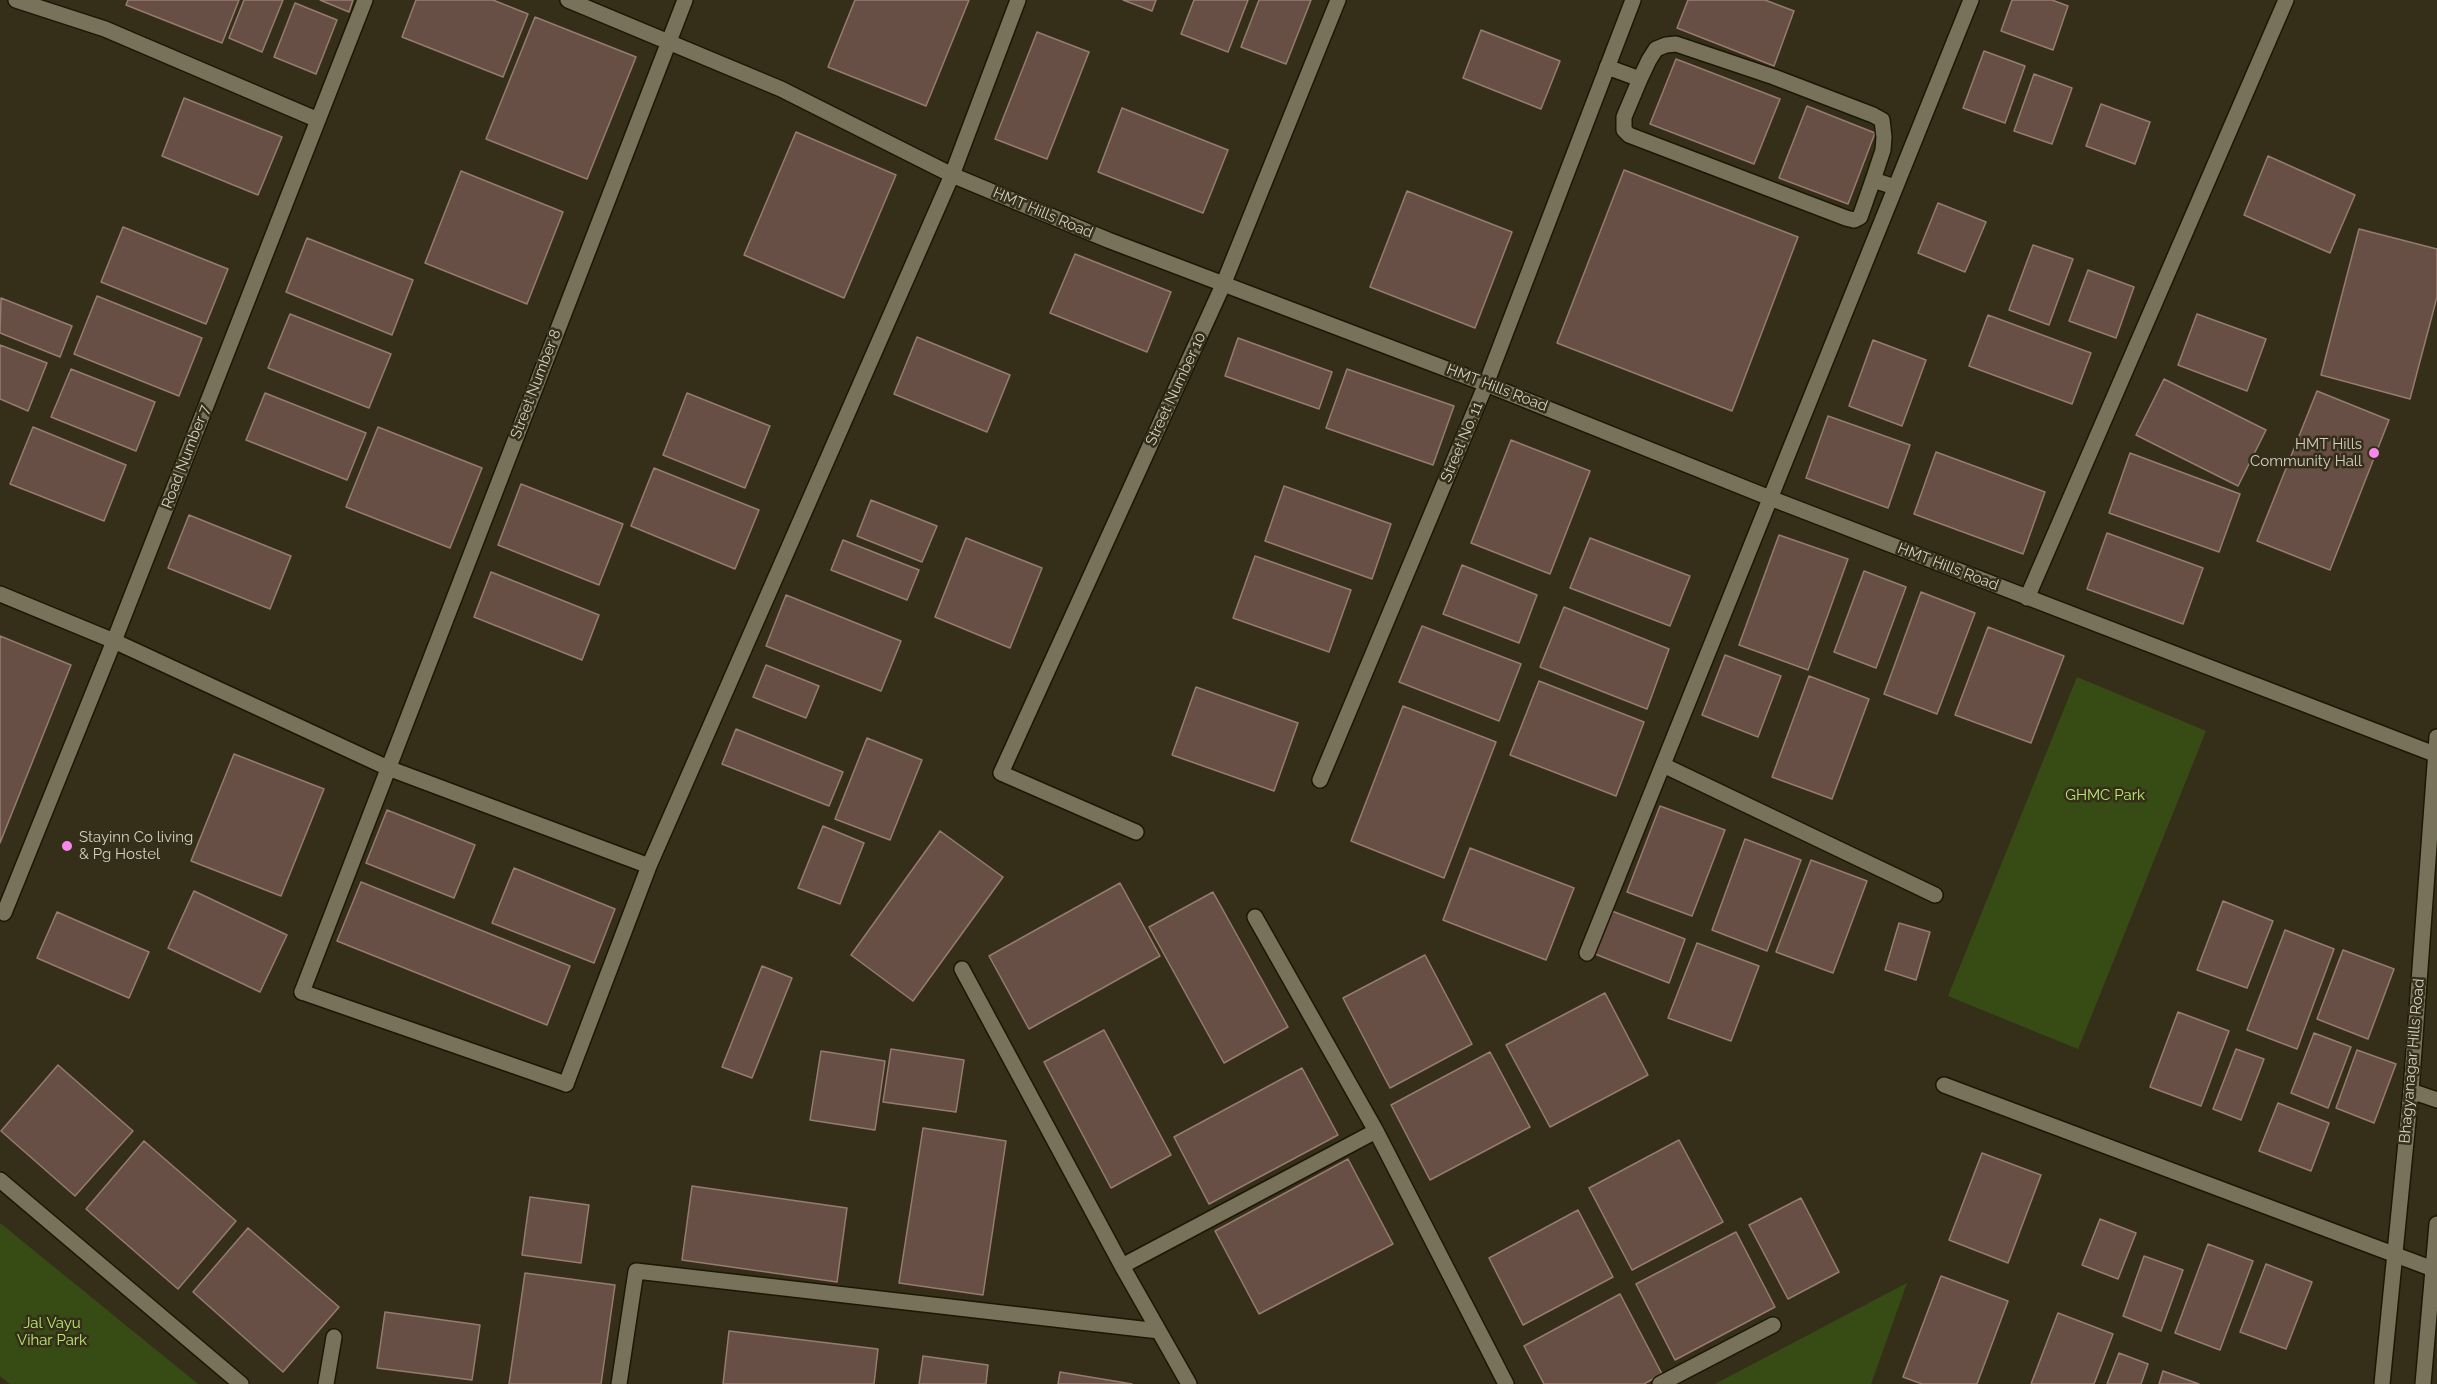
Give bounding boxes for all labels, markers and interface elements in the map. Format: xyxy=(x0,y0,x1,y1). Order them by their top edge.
street label: HMT Hills Road xyxy=(990,184,1096,242)
street label: Street Number 8 xyxy=(507,327,565,441)
street label: Street Number 10 xyxy=(1142,330,1210,448)
street label: HMT Hills Road xyxy=(1444,360,1550,416)
street label: Street No. 11 xyxy=(1437,399,1487,485)
street label: Road Number 7 xyxy=(158,403,214,511)
place label: HMT Hills Community Hall xyxy=(2250,435,2362,470)
marker: HMT Hills Community Hall xyxy=(2367,446,2381,460)
street label: HMT Hills Road xyxy=(1895,539,2001,595)
park label: GHMC Park xyxy=(2065,786,2145,804)
place label: Stayinn Co living & Pg Hostel xyxy=(79,828,193,863)
marker: Stayinn Co living & Pg Hostel xyxy=(60,839,74,853)
street label: Bhagyanagar Hills Road xyxy=(2396,978,2428,1144)
park label: Jal Vayu Vihar Park xyxy=(17,1314,87,1349)

